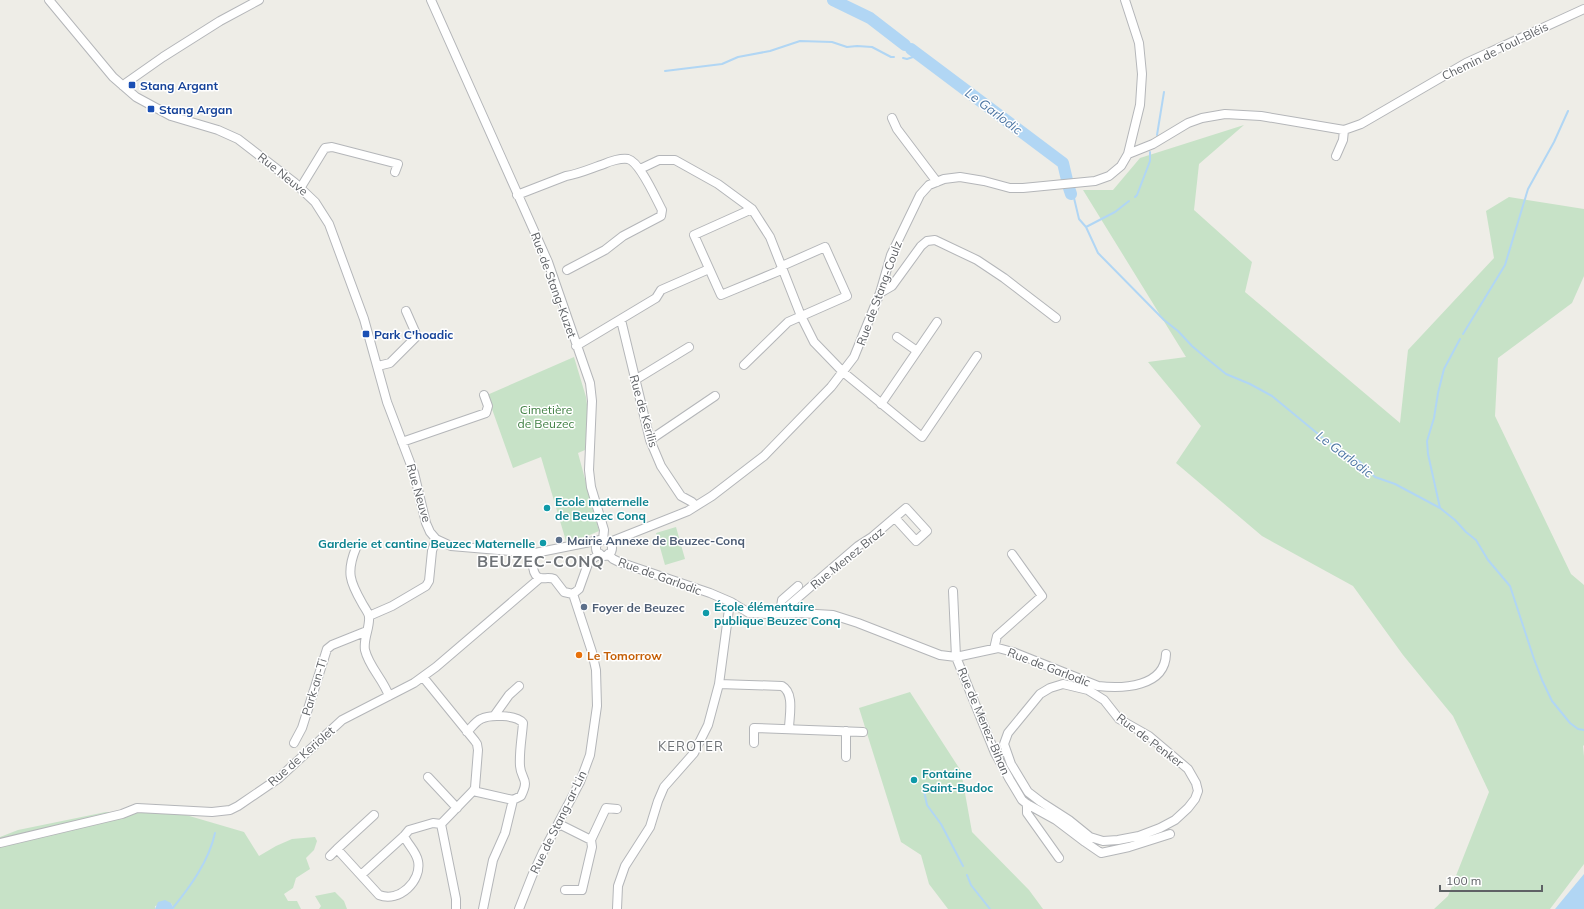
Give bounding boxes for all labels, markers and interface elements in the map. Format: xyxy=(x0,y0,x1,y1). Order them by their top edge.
street label: Chemin de Toul-Bléis xyxy=(1439,19,1551,83)
place label: Stang Argant xyxy=(140,78,218,93)
marker: Stang Argant xyxy=(127,80,137,90)
water label: Le Garlodic xyxy=(962,84,1026,138)
place label: Stang Argan xyxy=(159,102,232,117)
marker: Stang Argan xyxy=(146,104,156,114)
street label: Rue Neuve xyxy=(255,149,311,199)
street label: Rue de Stang-Kuzet xyxy=(528,230,580,340)
street label: Rue de Stang-Coulz xyxy=(853,238,905,348)
place label: Park C'hoadic xyxy=(374,327,453,342)
marker: Park C'hoadic xyxy=(361,329,371,339)
street label: Rue de Kerilis xyxy=(627,373,662,449)
park label: Cimetière de Beuzec xyxy=(517,402,575,431)
water label: Le Garlodic xyxy=(1313,427,1377,481)
street label: Rue Neuve xyxy=(404,462,434,524)
place label: Ecole maternelle de Beuzec Conq xyxy=(555,494,649,523)
marker: Ecole maternelle de Beuzec Conq xyxy=(542,503,552,513)
street label: Rue Menez Braz xyxy=(807,524,887,592)
place label: Mairie Annexe de Beuzec-Conq xyxy=(567,533,745,548)
marker: Mairie Annexe de Beuzec-Conq xyxy=(554,535,564,545)
place label: Garderie et cantine Beuzec Maternelle xyxy=(318,536,535,551)
marker: Garderie et cantine Beuzec Maternelle xyxy=(538,538,548,548)
district label: BEUZEC-CONQ xyxy=(477,551,605,571)
street label: Rue de Garlodic xyxy=(616,554,704,598)
place label: École élémentaire publique Beuzec Conq xyxy=(714,599,840,628)
place label: Foyer de Beuzec xyxy=(592,600,685,615)
marker: Foyer de Beuzec xyxy=(579,602,589,612)
marker: École élémentaire publique Beuzec Conq xyxy=(701,608,711,618)
street label: Rue de Garlodic xyxy=(1005,644,1093,690)
place label: Le Tomorrow xyxy=(587,648,662,663)
marker: Le Tomorrow xyxy=(574,650,584,660)
street label: Park-an-Ti xyxy=(298,656,330,717)
street label: Rue de Menez-Bihan xyxy=(955,665,1013,777)
street label: Rue de Penker xyxy=(1114,710,1187,770)
street label: Rue de Keriolet xyxy=(265,723,337,789)
district label: KEROTER xyxy=(658,738,724,754)
place label: Fontaine Saint-Budoc xyxy=(922,766,993,795)
street label: Rue de Stang-ar-Lin xyxy=(527,768,589,876)
marker: Fontaine Saint-Budoc xyxy=(909,775,919,785)
scale bar xyxy=(1440,867,1542,893)
text: 100 m xyxy=(1446,873,1481,888)

